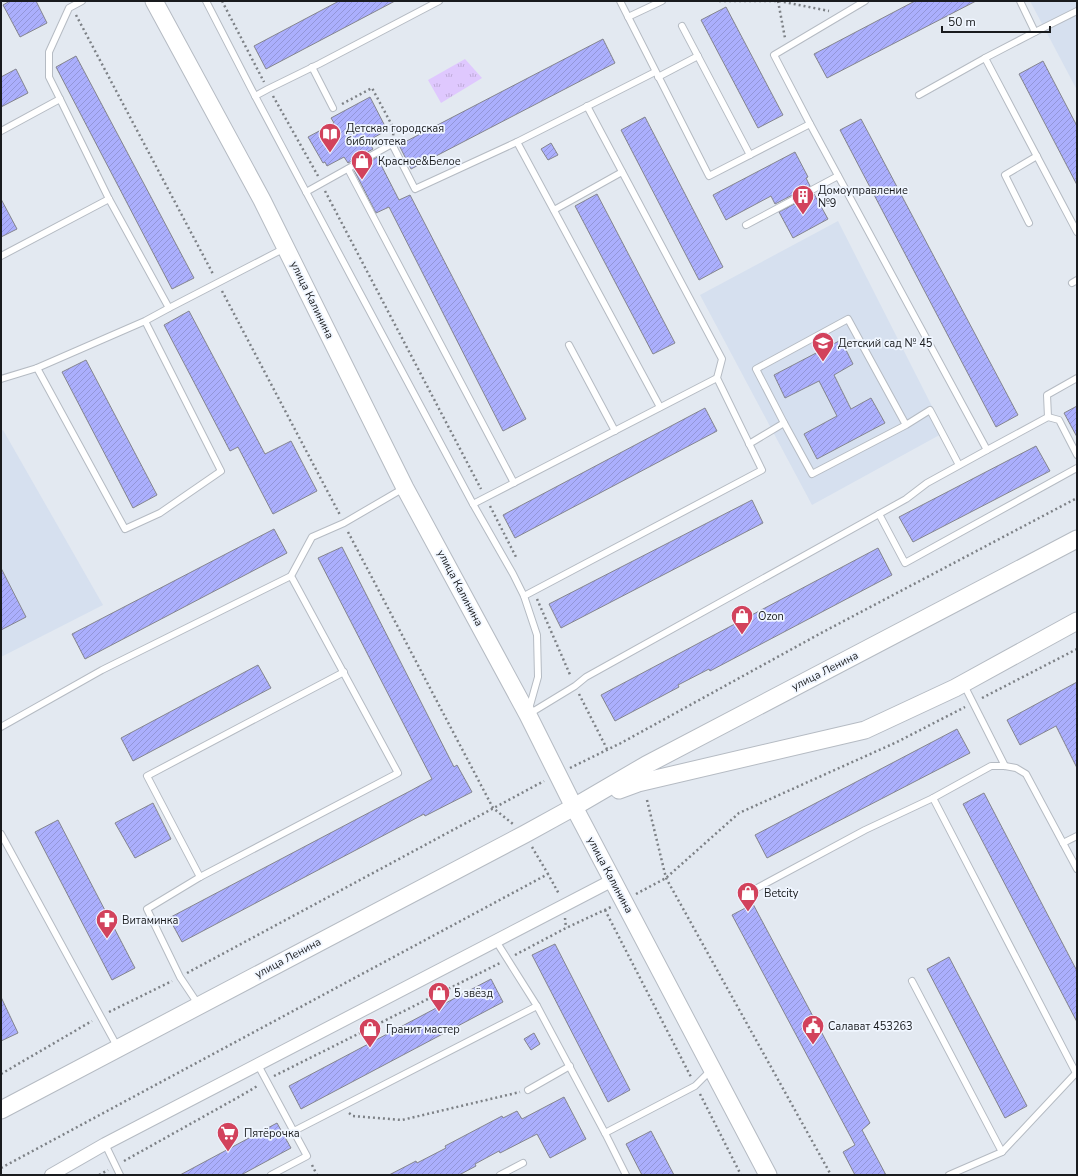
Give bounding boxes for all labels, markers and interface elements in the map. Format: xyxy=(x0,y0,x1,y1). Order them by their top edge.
scale bar xyxy=(942,8,1050,34)
text: 50 m xyxy=(948,14,976,30)
library icon: Детская городская библиотека xyxy=(317,121,343,154)
place label: Детская городская библиотека xyxy=(346,121,444,149)
shop icon: Красное&Белое xyxy=(349,148,375,181)
place label: Красное&Белое xyxy=(378,154,461,169)
building icon: Домоуправление №9 xyxy=(790,183,816,216)
place label: Домоуправление №9 xyxy=(818,183,908,211)
street label: улица Калинина xyxy=(287,259,337,341)
school or university icon: Детский сад № 45 xyxy=(810,330,836,363)
place label: Детский сад № 45 xyxy=(838,336,933,351)
street label: улица Калинина xyxy=(434,547,486,629)
shop icon: Ozon xyxy=(729,603,755,636)
place label: Ozon xyxy=(758,609,784,624)
street label: улица Ленина xyxy=(789,648,861,694)
street label: улица Калинина xyxy=(584,834,636,916)
shop icon: Betcity xyxy=(735,880,761,913)
place label: Betcity xyxy=(764,886,799,901)
pharmacy icon: Витаминка xyxy=(94,907,120,940)
place label: Витаминка xyxy=(122,913,179,928)
street label: улица Ленина xyxy=(252,934,324,982)
shop icon: 5 звёзд xyxy=(426,980,452,1013)
place label: 5 звёзд xyxy=(454,986,493,1001)
public building icon: Салават 453263 xyxy=(800,1013,826,1046)
shop icon: Гранит мастер xyxy=(357,1016,383,1049)
place label: Салават 453263 xyxy=(828,1019,913,1034)
place label: Гранит мастер xyxy=(386,1022,460,1037)
supermarket icon: Пятёрочка xyxy=(215,1120,241,1153)
place label: Пятёрочка xyxy=(244,1126,300,1141)

